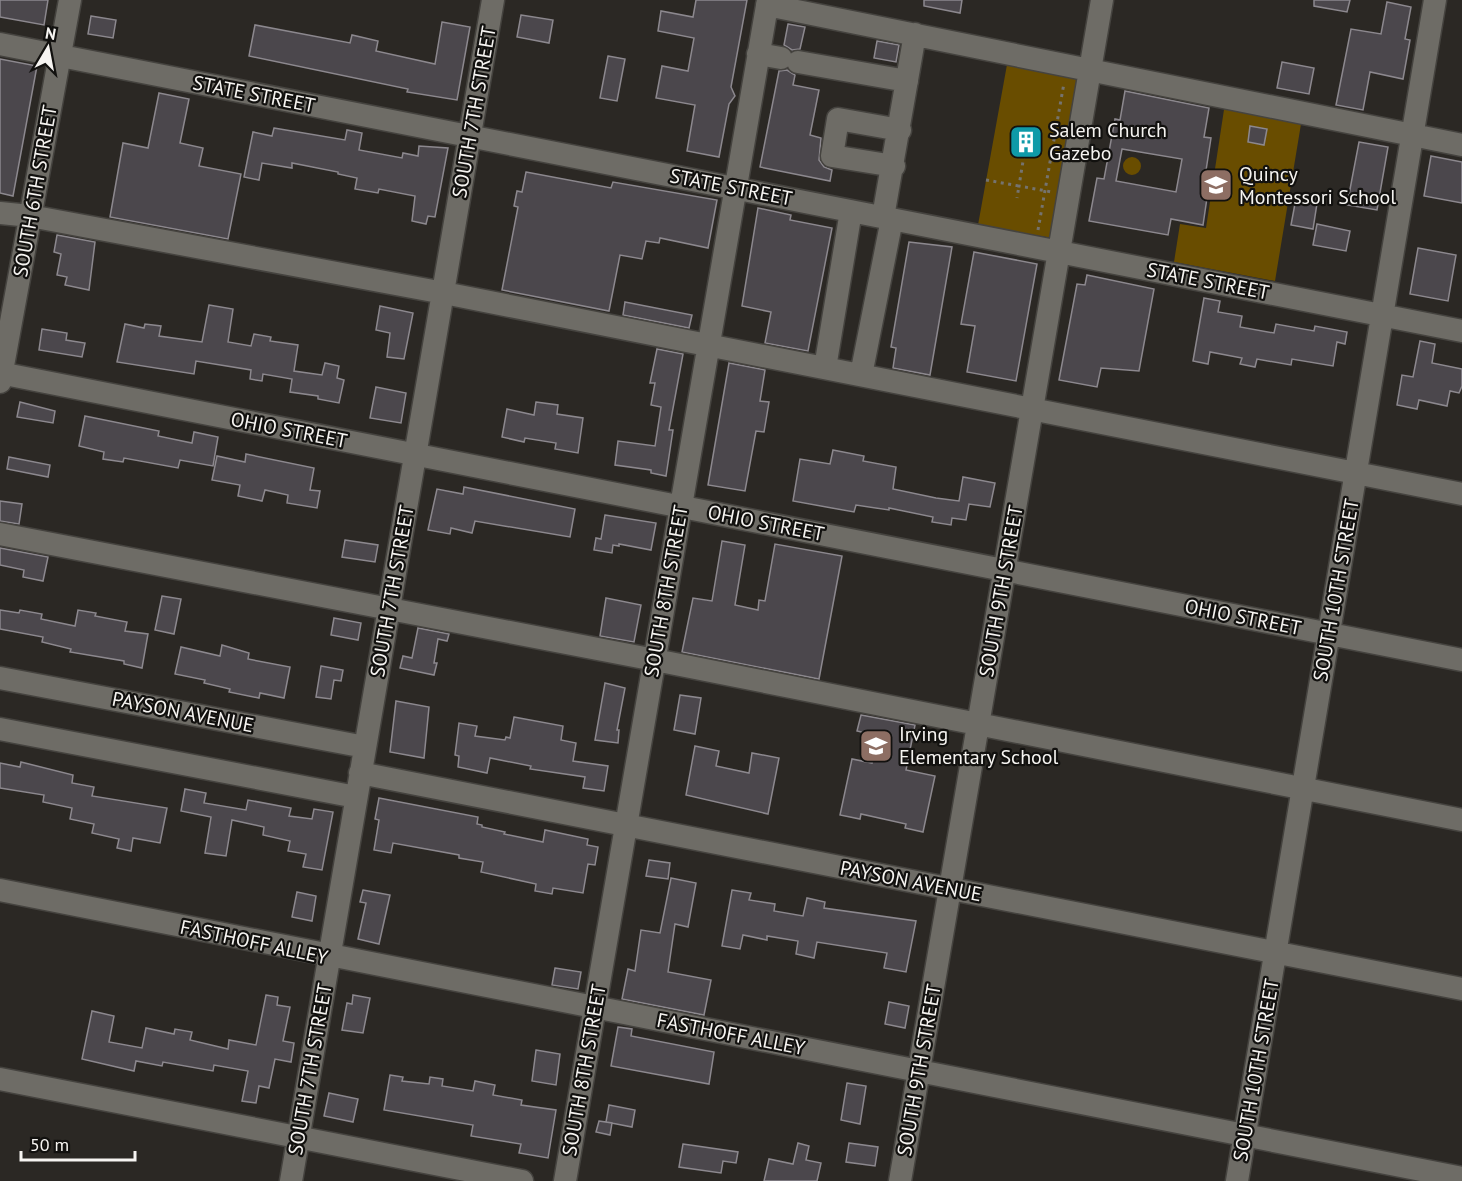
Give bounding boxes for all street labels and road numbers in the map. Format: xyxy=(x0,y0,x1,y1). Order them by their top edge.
street label: SOUTH 7TH STREET xyxy=(446,24,502,200)
street label: STATE STREET xyxy=(191,69,317,119)
street label: SOUTH 6TH STREET xyxy=(7,103,63,279)
street label: STATE STREET xyxy=(668,162,794,212)
street label: STATE STREET xyxy=(1145,256,1271,306)
street label: OHIO STREET xyxy=(229,406,349,454)
street label: SOUTH 10TH STREET xyxy=(1307,497,1365,683)
street label: OHIO STREET xyxy=(706,499,826,547)
street label: SOUTH 7TH STREET xyxy=(364,503,420,679)
street label: SOUTH 8TH STREET xyxy=(638,503,694,679)
street label: SOUTH 9TH STREET xyxy=(973,503,1029,679)
street label: OHIO STREET xyxy=(1183,593,1303,641)
street label: PAYSON AVENUE xyxy=(110,686,256,738)
street label: PAYSON AVENUE xyxy=(838,855,984,907)
street label: FASTHOFF ALLEY xyxy=(178,914,331,971)
street label: SOUTH 10TH STREET xyxy=(1227,977,1285,1163)
street label: SOUTH 7TH STREET xyxy=(282,981,338,1157)
street label: SOUTH 8TH STREET xyxy=(556,982,612,1158)
street label: SOUTH 9TH STREET xyxy=(891,982,947,1158)
street label: FASTHOFF ALLEY xyxy=(655,1007,808,1061)

